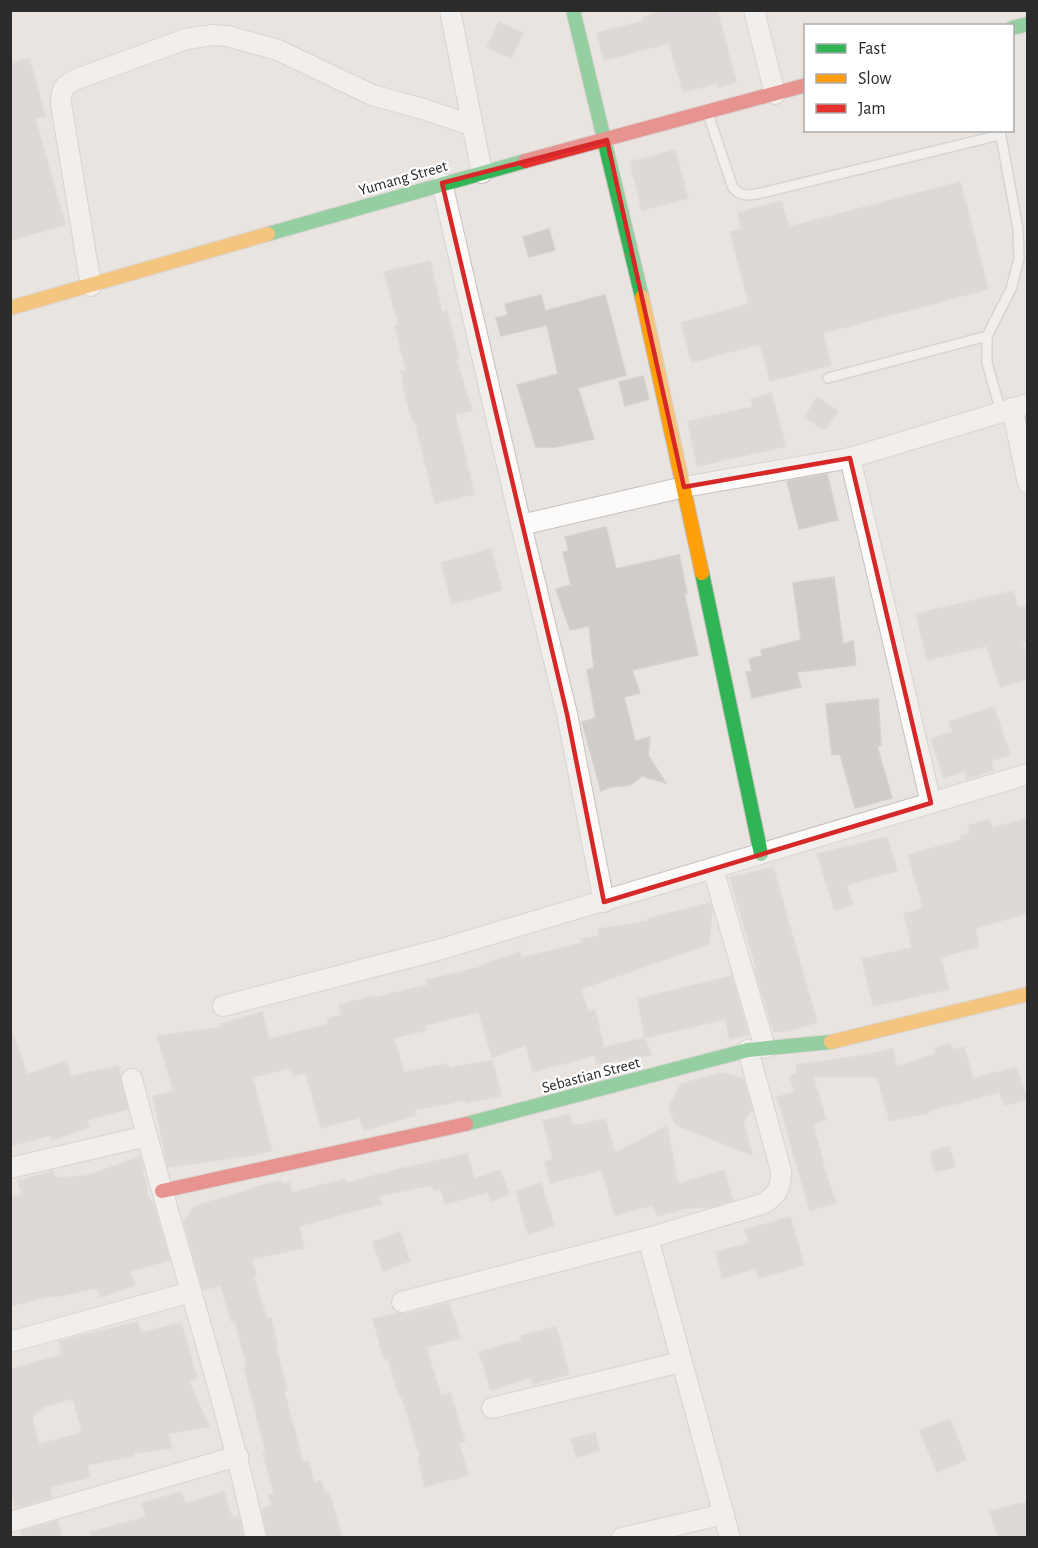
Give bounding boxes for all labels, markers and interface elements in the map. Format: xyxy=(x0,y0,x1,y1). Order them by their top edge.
legend xyxy=(804,24,1014,132)
text: Fast xyxy=(858,40,886,58)
text: Slow xyxy=(858,70,891,88)
text: Jam xyxy=(858,100,886,118)
street label: Yumang Street xyxy=(357,158,449,198)
street label: Sebastian Street xyxy=(540,1054,642,1096)

